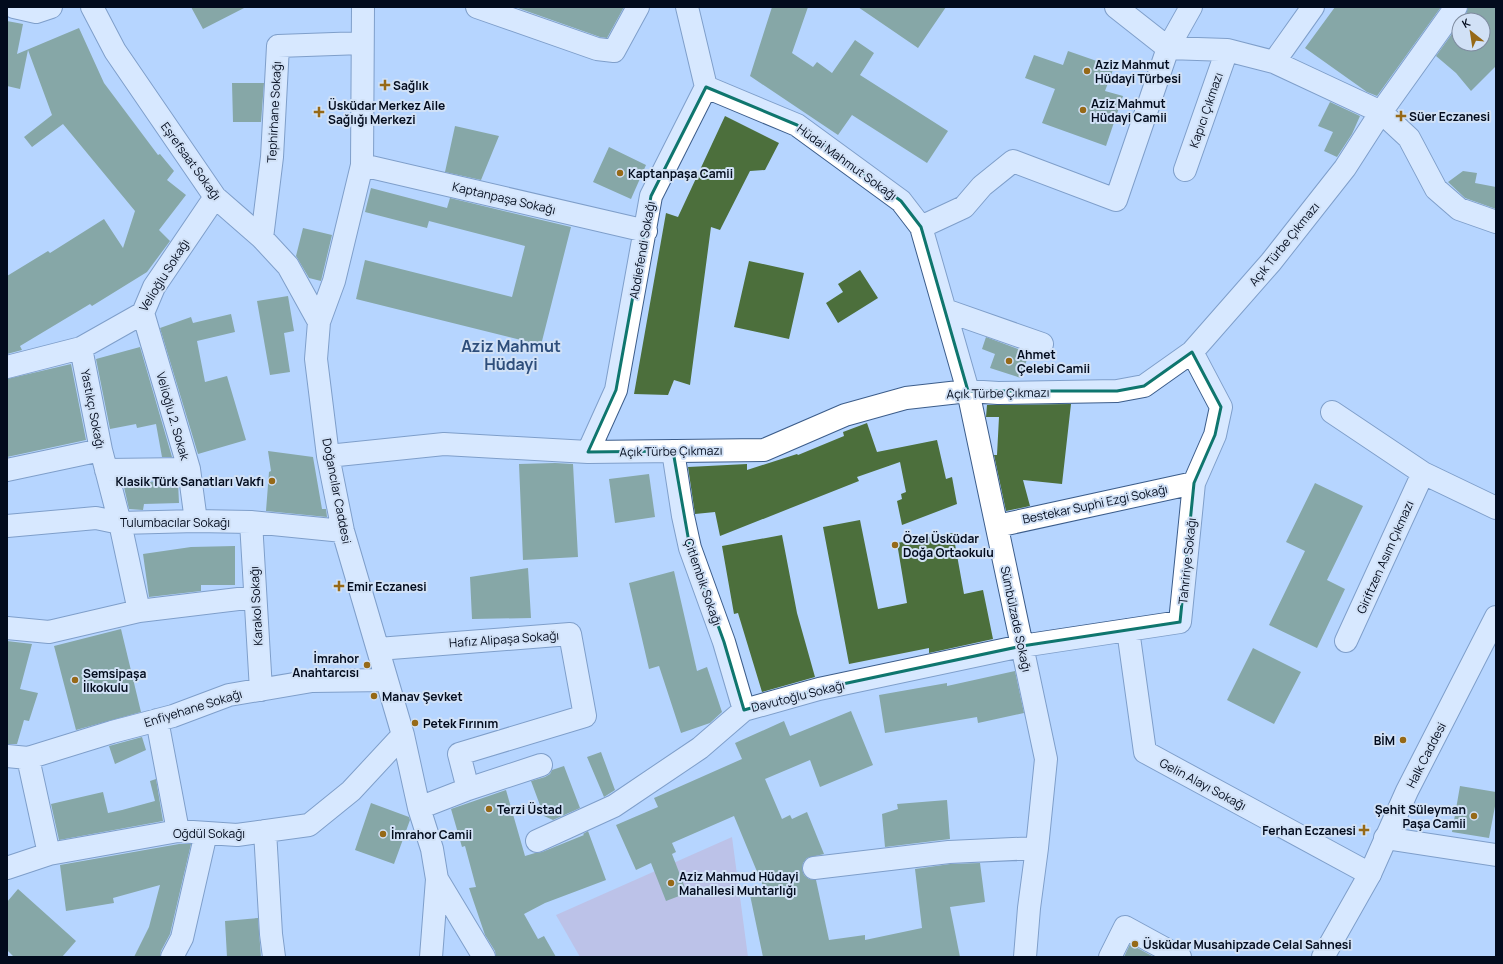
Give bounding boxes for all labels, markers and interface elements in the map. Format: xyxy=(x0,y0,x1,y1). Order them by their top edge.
north arrow xyxy=(1451,12,1491,52)
text: K xyxy=(1459,14,1473,31)
place label: Aziz Mahmut Hüdayi Türbesi xyxy=(1095,56,1181,87)
street label: Tephirhane Sokağı xyxy=(263,61,285,163)
marker: Aziz Mahmut Hüdayi Türbesi xyxy=(1082,66,1092,76)
street label: Kapıcı Çıkmazı xyxy=(1185,70,1227,150)
place label: Sağlık xyxy=(393,77,429,94)
marker: Sağlık xyxy=(380,80,390,90)
place label: Aziz Mahmut Hüdayi Camii xyxy=(1091,95,1167,126)
place label: Üsküdar Merkez Aile Sağlığı Merkezi xyxy=(328,97,445,128)
marker: Aziz Mahmut Hüdayi Camii xyxy=(1078,105,1088,115)
marker: Üsküdar Merkez Aile Sağlığı Merkezi xyxy=(313,106,325,118)
place label: Süer Eczanesi xyxy=(1409,108,1490,125)
marker: Süer Eczanesi xyxy=(1396,111,1406,121)
street label: Eşrefsaat Sokağı xyxy=(157,119,225,203)
street label: Hüdai Mahmut Sokağı xyxy=(794,120,900,204)
place label: Kaptanpaşa Camii xyxy=(628,165,733,182)
marker: Kaptanpaşa Camii xyxy=(615,168,625,178)
street label: Kaptanpaşa Sokağı xyxy=(451,178,557,218)
street label: Açık Türbe Çıkmazı xyxy=(1245,199,1323,289)
street label: Abdiefendi Sokağı xyxy=(625,200,659,300)
street label: Velioğlu Sokağı xyxy=(135,235,193,315)
district label: Aziz Mahmut Hüdayi xyxy=(461,335,561,375)
place label: Ahmet Çelebi Camii xyxy=(1017,346,1090,377)
marker: Ahmet Çelebi Camii xyxy=(1004,356,1014,366)
street label: Yastıkçı Sokağı xyxy=(77,368,109,450)
street label: Velioğlu 2. Sokak xyxy=(152,370,194,463)
street label: Açık Türbe Çıkmazı xyxy=(946,384,1050,402)
street label: Doğancılar Caddesi xyxy=(318,437,356,545)
street label: Açık Türbe Çıkmazı xyxy=(619,442,723,460)
place label: Klasik Türk Sanatları Vakfı xyxy=(116,473,264,490)
marker: Klasik Türk Sanatları Vakfı xyxy=(267,476,277,486)
street label: Bestekar Suphi Ezgi Sokağı xyxy=(1021,480,1169,528)
street label: Giriftzen Asım Çıkmazı xyxy=(1352,498,1418,616)
street label: Tulumbacılar Sokağı xyxy=(120,514,230,531)
street label: Tahririye Sokağı xyxy=(1174,517,1200,605)
place label: Özel Üsküdar Doğa Ortaokulu xyxy=(903,530,994,561)
street label: Çitlembik Sokağı xyxy=(680,536,726,628)
marker: Özel Üsküdar Doğa Ortaokulu xyxy=(890,540,900,550)
street label: Sümbülzade Sokağı xyxy=(996,564,1036,674)
street label: Karakol Sokağı xyxy=(245,566,267,646)
place label: Emir Eczanesi xyxy=(347,578,427,595)
marker: Emir Eczanesi xyxy=(334,581,344,591)
street label: Hafız Alipaşa Sokağı xyxy=(448,627,560,651)
place label: İmrahor Anahtarcısı xyxy=(292,650,359,681)
marker: İmrahor Anahtarcısı xyxy=(362,660,372,670)
place label: Semsipaşa İlkokulu xyxy=(83,665,146,696)
marker: Semsipaşa İlkokulu xyxy=(70,675,80,685)
street label: Davutoğlu Sokağı xyxy=(749,676,847,716)
street label: Enfiyehane Sokağı xyxy=(142,685,244,731)
place label: Manav Şevket xyxy=(382,688,463,705)
marker: Manav Şevket xyxy=(369,691,379,701)
place label: Petek Fırınım xyxy=(423,715,498,732)
marker: Petek Fırınım xyxy=(410,718,420,728)
street label: Halk Caddesi xyxy=(1402,719,1450,791)
place label: BİM xyxy=(1374,732,1395,749)
marker: BİM xyxy=(1398,735,1408,745)
street label: Gelin Alayı Sokağı xyxy=(1157,754,1249,814)
place label: Terzi Üstad xyxy=(497,801,562,818)
place label: Şehit Süleyman Paşa Camii xyxy=(1375,801,1466,832)
marker: Terzi Üstad xyxy=(484,804,494,814)
marker: Şehit Süleyman Paşa Camii xyxy=(1469,811,1479,821)
place label: Ferhan Eczanesi xyxy=(1262,822,1356,839)
street label: Oğdül Sokağı xyxy=(173,825,245,842)
marker: Ferhan Eczanesi xyxy=(1359,825,1369,835)
place label: İmrahor Camii xyxy=(391,826,472,843)
marker: İmrahor Camii xyxy=(378,829,388,839)
place label: Aziz Mahmud Hüdayi Mahallesi Muhtarlığı xyxy=(679,868,799,899)
marker: Aziz Mahmud Hüdayi Mahallesi Muhtarlığı xyxy=(666,878,676,888)
place label: Üsküdar Musahipzade Celal Sahnesi xyxy=(1143,936,1352,953)
marker: Üsküdar Musahipzade Celal Sahnesi xyxy=(1130,939,1140,949)

